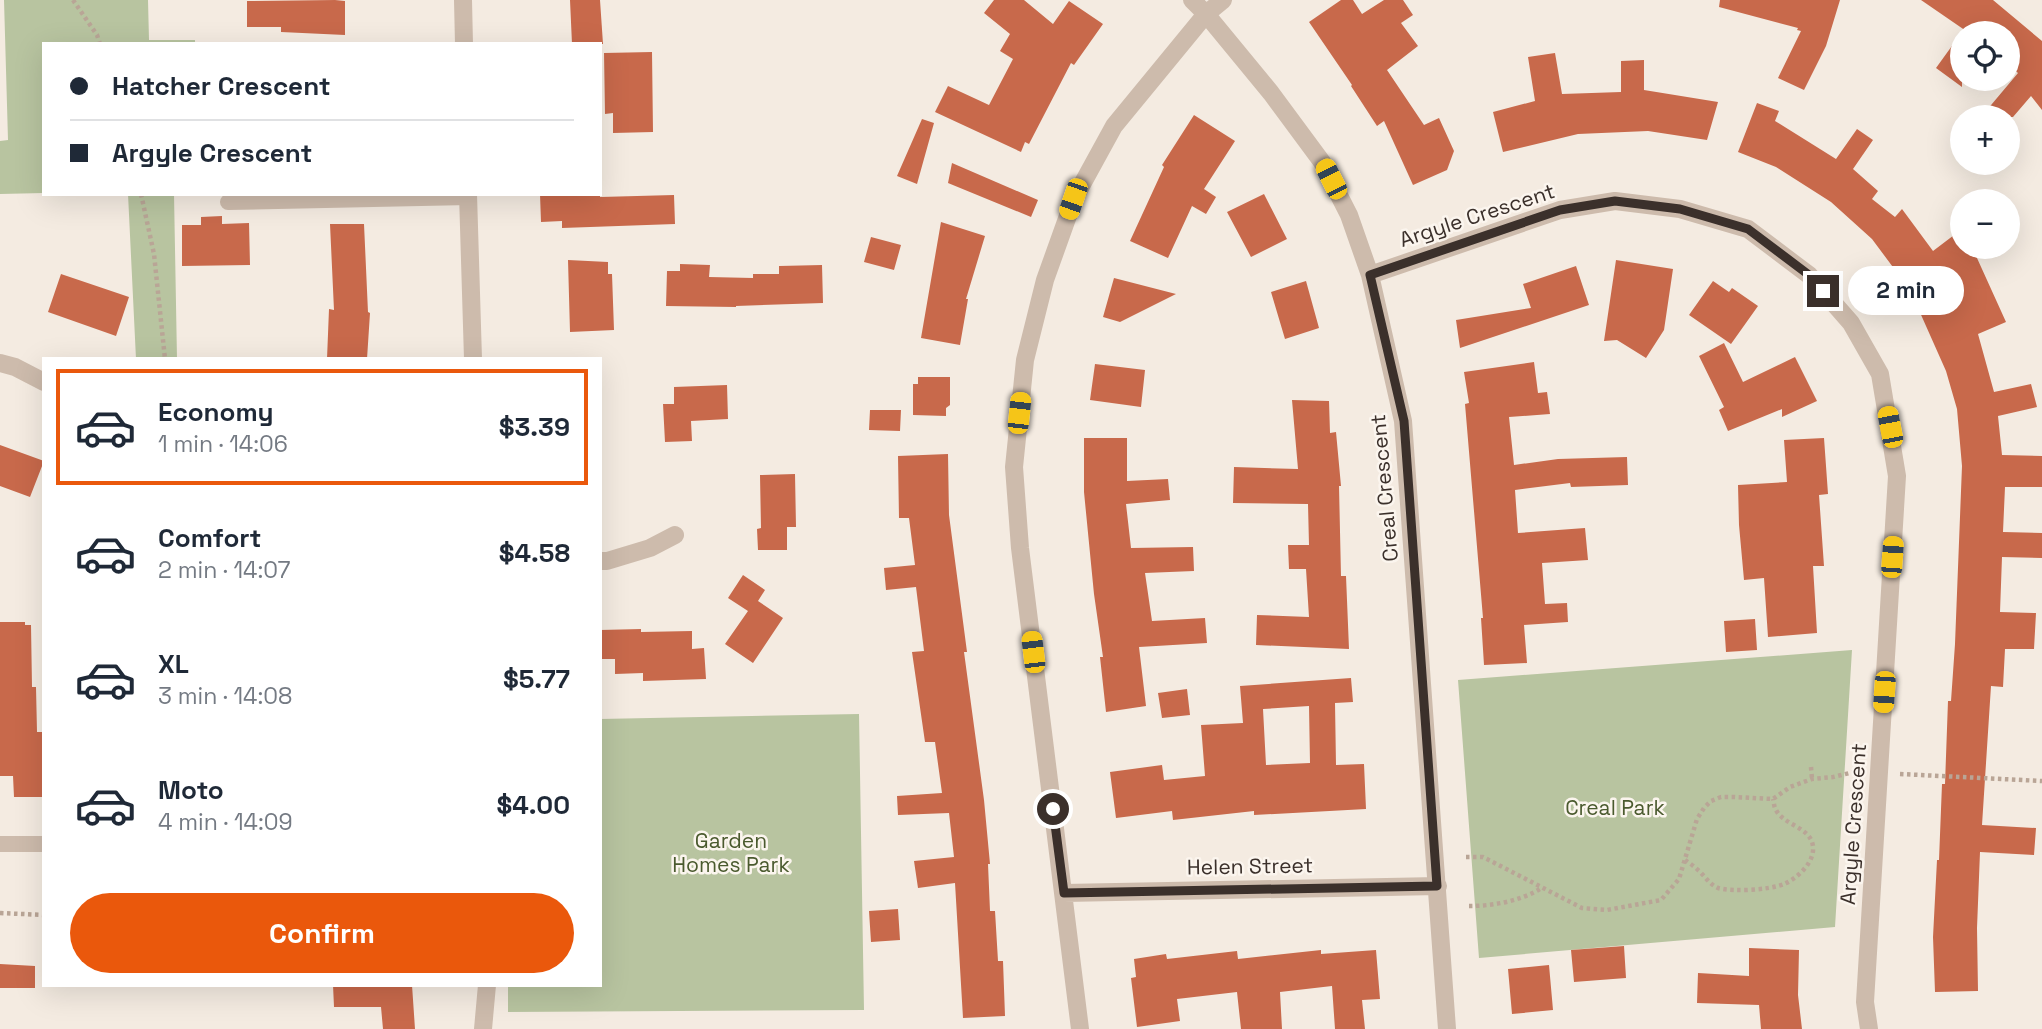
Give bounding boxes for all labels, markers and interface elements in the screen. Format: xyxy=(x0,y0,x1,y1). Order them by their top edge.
map controls xyxy=(1950,21,2020,259)
button: locate xyxy=(1950,21,2020,91)
text: Hatcher Crescent xyxy=(112,69,331,103)
button: + xyxy=(1950,105,2020,175)
text: Argyle Crescent xyxy=(112,136,312,170)
car xyxy=(1313,156,1350,202)
car xyxy=(1057,176,1090,222)
street label: Argyle Crescent xyxy=(1396,177,1558,253)
button: − xyxy=(1950,189,2020,259)
callout: 2 min xyxy=(1848,266,1963,316)
route end xyxy=(1807,275,1839,307)
text: 2 min xyxy=(1876,275,1936,305)
car xyxy=(1007,391,1032,435)
text: Economy xyxy=(158,395,274,429)
icon: car xyxy=(74,396,137,459)
car xyxy=(1876,404,1905,450)
text: $3.39 xyxy=(499,410,570,444)
street label: Creal Crescent xyxy=(1364,413,1404,563)
text: 1 min · 14:06 xyxy=(158,429,288,459)
text: Comfort xyxy=(158,521,261,555)
icon: car xyxy=(74,522,137,585)
car xyxy=(1881,535,1904,579)
text: $4.58 xyxy=(499,536,570,570)
text: 2 min · 14:07 xyxy=(158,555,291,585)
car xyxy=(1021,630,1046,674)
text: XL xyxy=(158,647,189,681)
icon: car xyxy=(74,648,137,711)
text: $5.77 xyxy=(503,662,570,696)
car xyxy=(1873,670,1896,714)
text: 3 min · 14:08 xyxy=(158,681,292,711)
street label: Argyle Crescent xyxy=(1834,742,1872,906)
text: Moto xyxy=(158,773,224,807)
icon: car xyxy=(74,774,137,837)
text: $4.00 xyxy=(497,788,570,822)
route start xyxy=(1037,793,1069,825)
park label: Creal Park xyxy=(1565,794,1665,821)
text: 4 min · 14:09 xyxy=(158,807,293,837)
park label: Garden Homes Park xyxy=(672,827,790,878)
street label: Helen Street xyxy=(1187,851,1313,881)
button: Confirm xyxy=(70,893,574,973)

